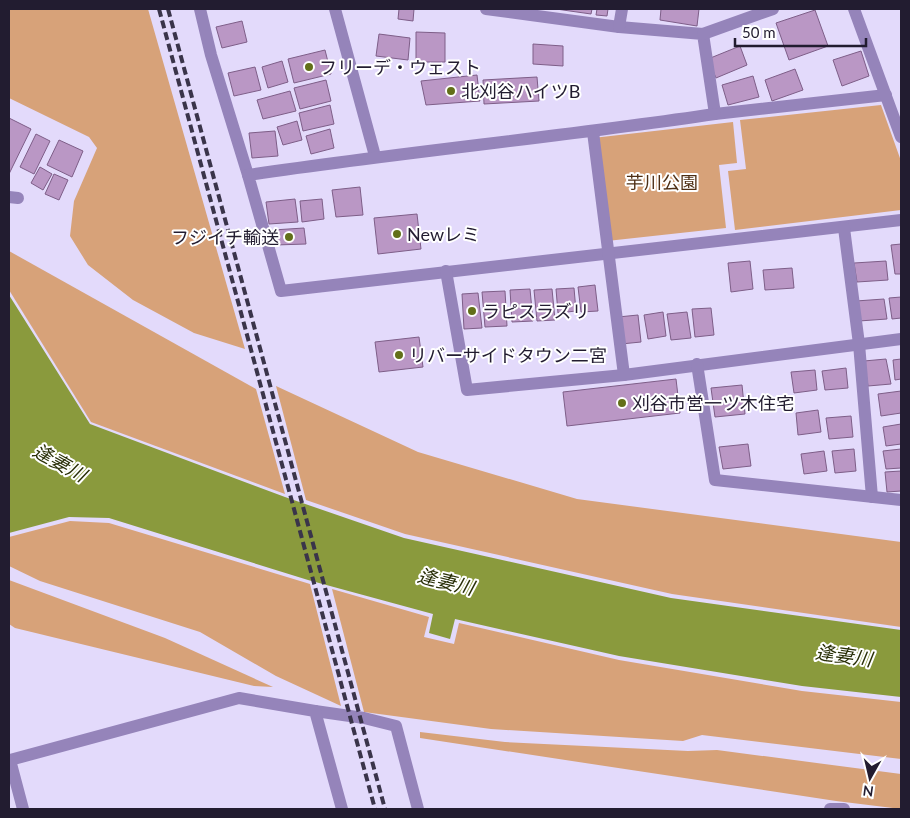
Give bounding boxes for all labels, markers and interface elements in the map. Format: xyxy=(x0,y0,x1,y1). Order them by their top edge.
scale bar xyxy=(735,15,866,47)
text: 50 m xyxy=(742,23,776,41)
place label: フリーデ・ウェスト xyxy=(319,56,481,78)
marker: フリーデ・ウェスト xyxy=(303,61,315,73)
place label: 北刈谷ハイツB xyxy=(461,80,580,102)
marker: 北刈谷ハイツB xyxy=(445,85,457,97)
park label: 芋川公園 xyxy=(626,171,698,193)
place label: Newレミ xyxy=(407,223,480,245)
place label: フジイチ輸送 xyxy=(171,226,279,248)
marker: Newレミ xyxy=(391,228,403,240)
marker: フジイチ輸送 xyxy=(283,231,295,243)
place label: ラピスラズリ xyxy=(482,300,590,322)
marker: ラピスラズリ xyxy=(466,305,478,317)
place label: リバーサイドタウン二宮 xyxy=(409,344,607,366)
marker: リバーサイドタウン二宮 xyxy=(393,349,405,361)
place label: 刈谷市営一ツ木住宅 xyxy=(632,392,794,414)
marker: 刈谷市営一ツ木住宅 xyxy=(616,397,628,409)
water label: 逢妻川 xyxy=(29,438,92,487)
water label: 逢妻川 xyxy=(416,563,478,600)
water label: 逢妻川 xyxy=(814,640,876,671)
north arrow xyxy=(845,753,895,803)
text: N xyxy=(862,782,875,801)

